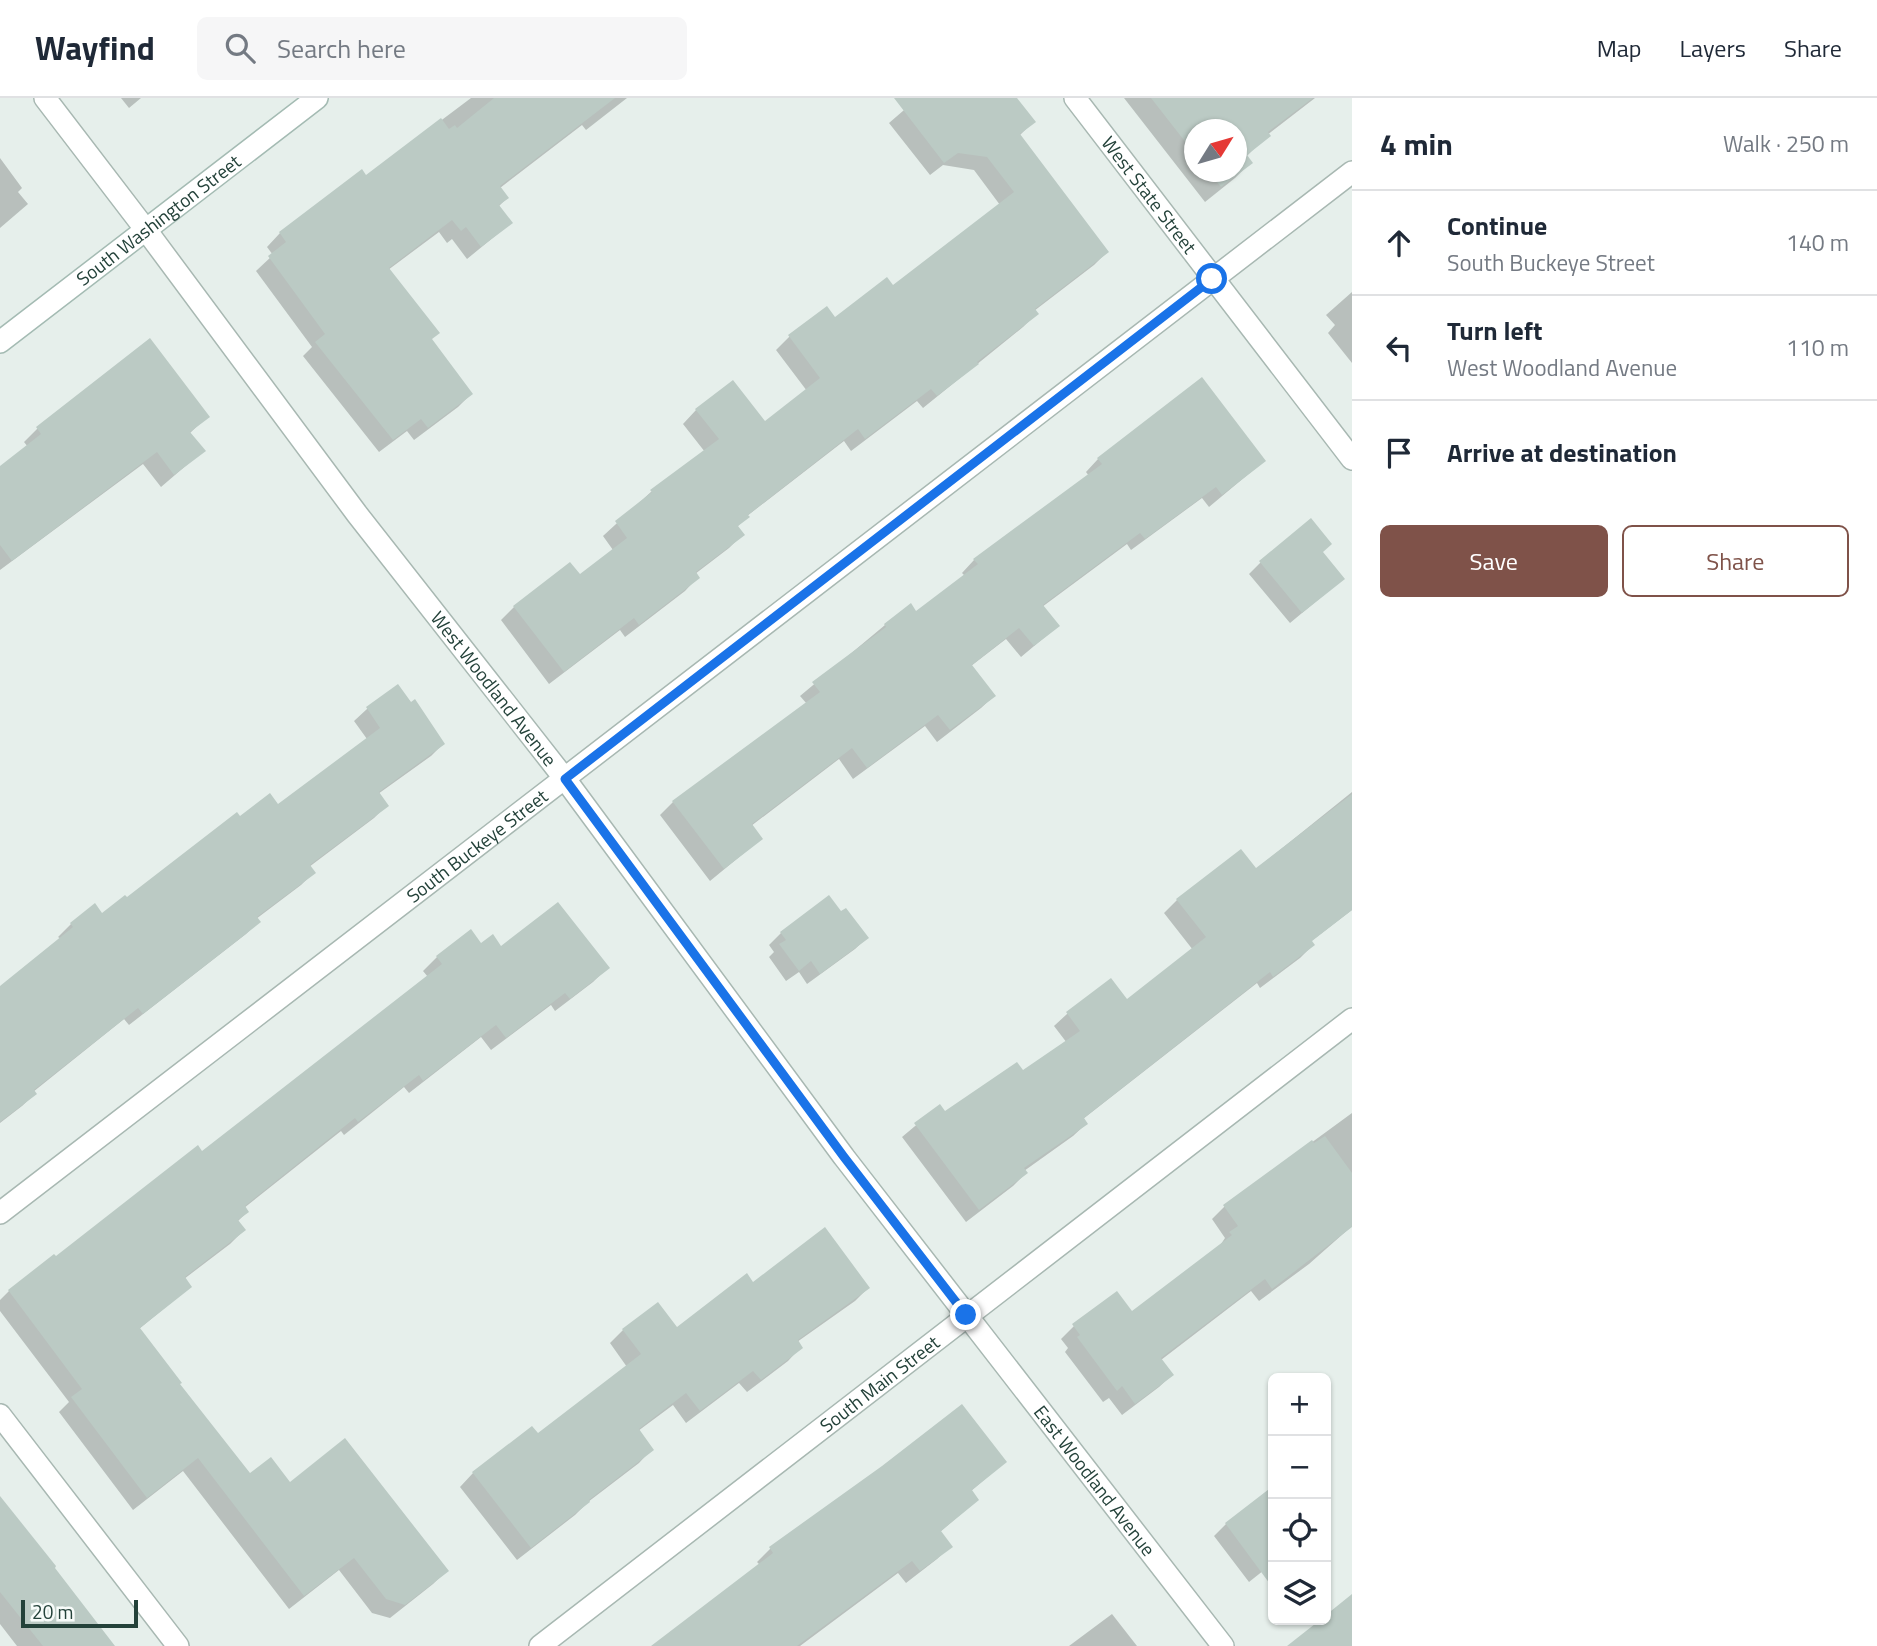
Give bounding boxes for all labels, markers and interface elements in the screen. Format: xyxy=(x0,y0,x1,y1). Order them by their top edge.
search box xyxy=(197,17,687,80)
text: Wayfind xyxy=(35,23,155,73)
icon: search xyxy=(221,29,259,67)
text: Search here xyxy=(277,29,406,68)
text: Map xyxy=(1597,30,1642,66)
text: Layers xyxy=(1680,30,1746,66)
text: Share xyxy=(1784,30,1842,66)
north arrow xyxy=(1184,119,1247,182)
text: 4 min xyxy=(1380,121,1453,167)
text: Walk · 250 m xyxy=(1723,126,1849,161)
street label: West State Street xyxy=(1095,129,1204,260)
street label: South Washington Street xyxy=(70,147,247,292)
text: Continue xyxy=(1447,206,1547,245)
icon: ahead xyxy=(1380,224,1418,262)
text: 140 m xyxy=(1786,225,1849,260)
text: South Buckeye Street xyxy=(1447,245,1655,280)
route start xyxy=(1196,263,1227,294)
text: Turn left xyxy=(1447,311,1542,350)
icon: left xyxy=(1380,329,1418,367)
text: 110 m xyxy=(1786,330,1849,365)
text: West Woodland Avenue xyxy=(1447,350,1677,385)
text: Arrive at destination xyxy=(1447,433,1677,472)
icon: arrive xyxy=(1380,434,1418,472)
button: Save xyxy=(1380,525,1608,597)
button: Share xyxy=(1622,525,1849,597)
street label: West Woodland Avenue xyxy=(424,605,565,772)
street label: South Buckeye Street xyxy=(400,781,554,909)
route end xyxy=(950,1299,981,1330)
street label: South Main Street xyxy=(813,1328,946,1439)
map controls xyxy=(1268,1373,1331,1625)
button: + xyxy=(1268,1373,1331,1436)
street label: East Woodland Avenue xyxy=(1027,1399,1163,1562)
button: − xyxy=(1268,1436,1331,1499)
button: locate xyxy=(1268,1499,1331,1562)
button: layers xyxy=(1268,1562,1331,1625)
scale bar xyxy=(21,1597,138,1629)
text: 20 m xyxy=(32,1597,73,1626)

